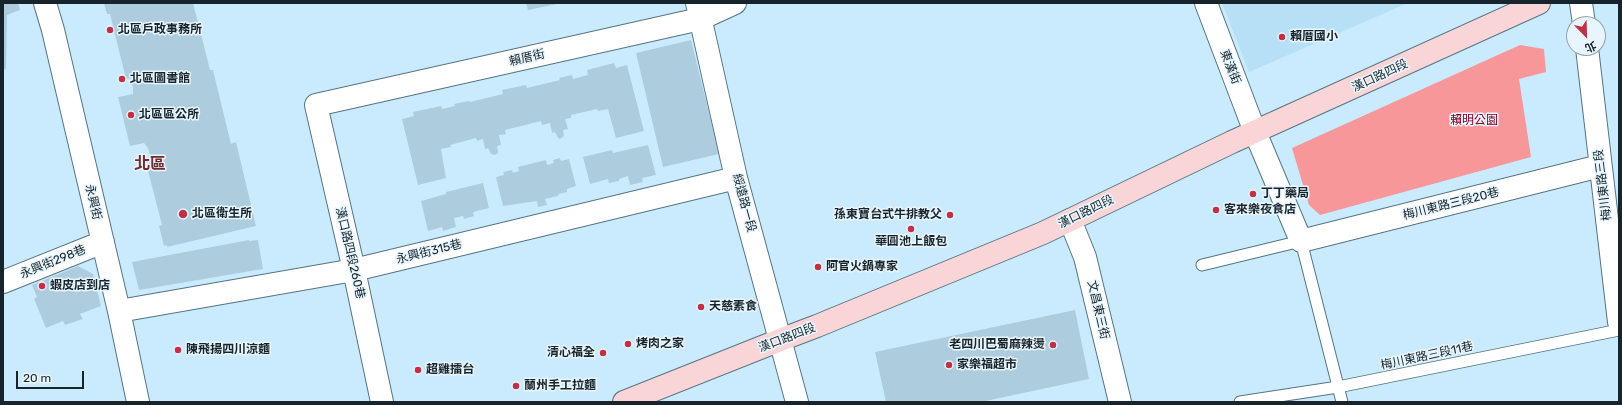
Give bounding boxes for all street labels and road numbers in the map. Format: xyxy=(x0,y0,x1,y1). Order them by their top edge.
street label: 賴厝街 xyxy=(508,47,546,69)
street label: 東漢街 xyxy=(1217,48,1243,86)
street label: 漢口路四段 xyxy=(1350,57,1410,95)
street label: 梅川東路三段 xyxy=(1591,148,1615,222)
street label: 綏遠路一段 xyxy=(729,172,759,234)
street label: 永興街 xyxy=(82,183,104,221)
street label: 梅川東路三段20巷 xyxy=(1401,185,1501,223)
street label: 漢口路四段 xyxy=(1056,192,1116,232)
street label: 漢口路四段260巷 xyxy=(332,206,368,300)
street label: 永興街315巷 xyxy=(395,237,463,267)
street label: 永興街298巷 xyxy=(18,242,88,282)
street label: 文昌東三街 xyxy=(1084,279,1112,341)
street label: 漢口路四段 xyxy=(756,321,818,355)
street label: 梅川東路三段11巷 xyxy=(1379,339,1475,373)

